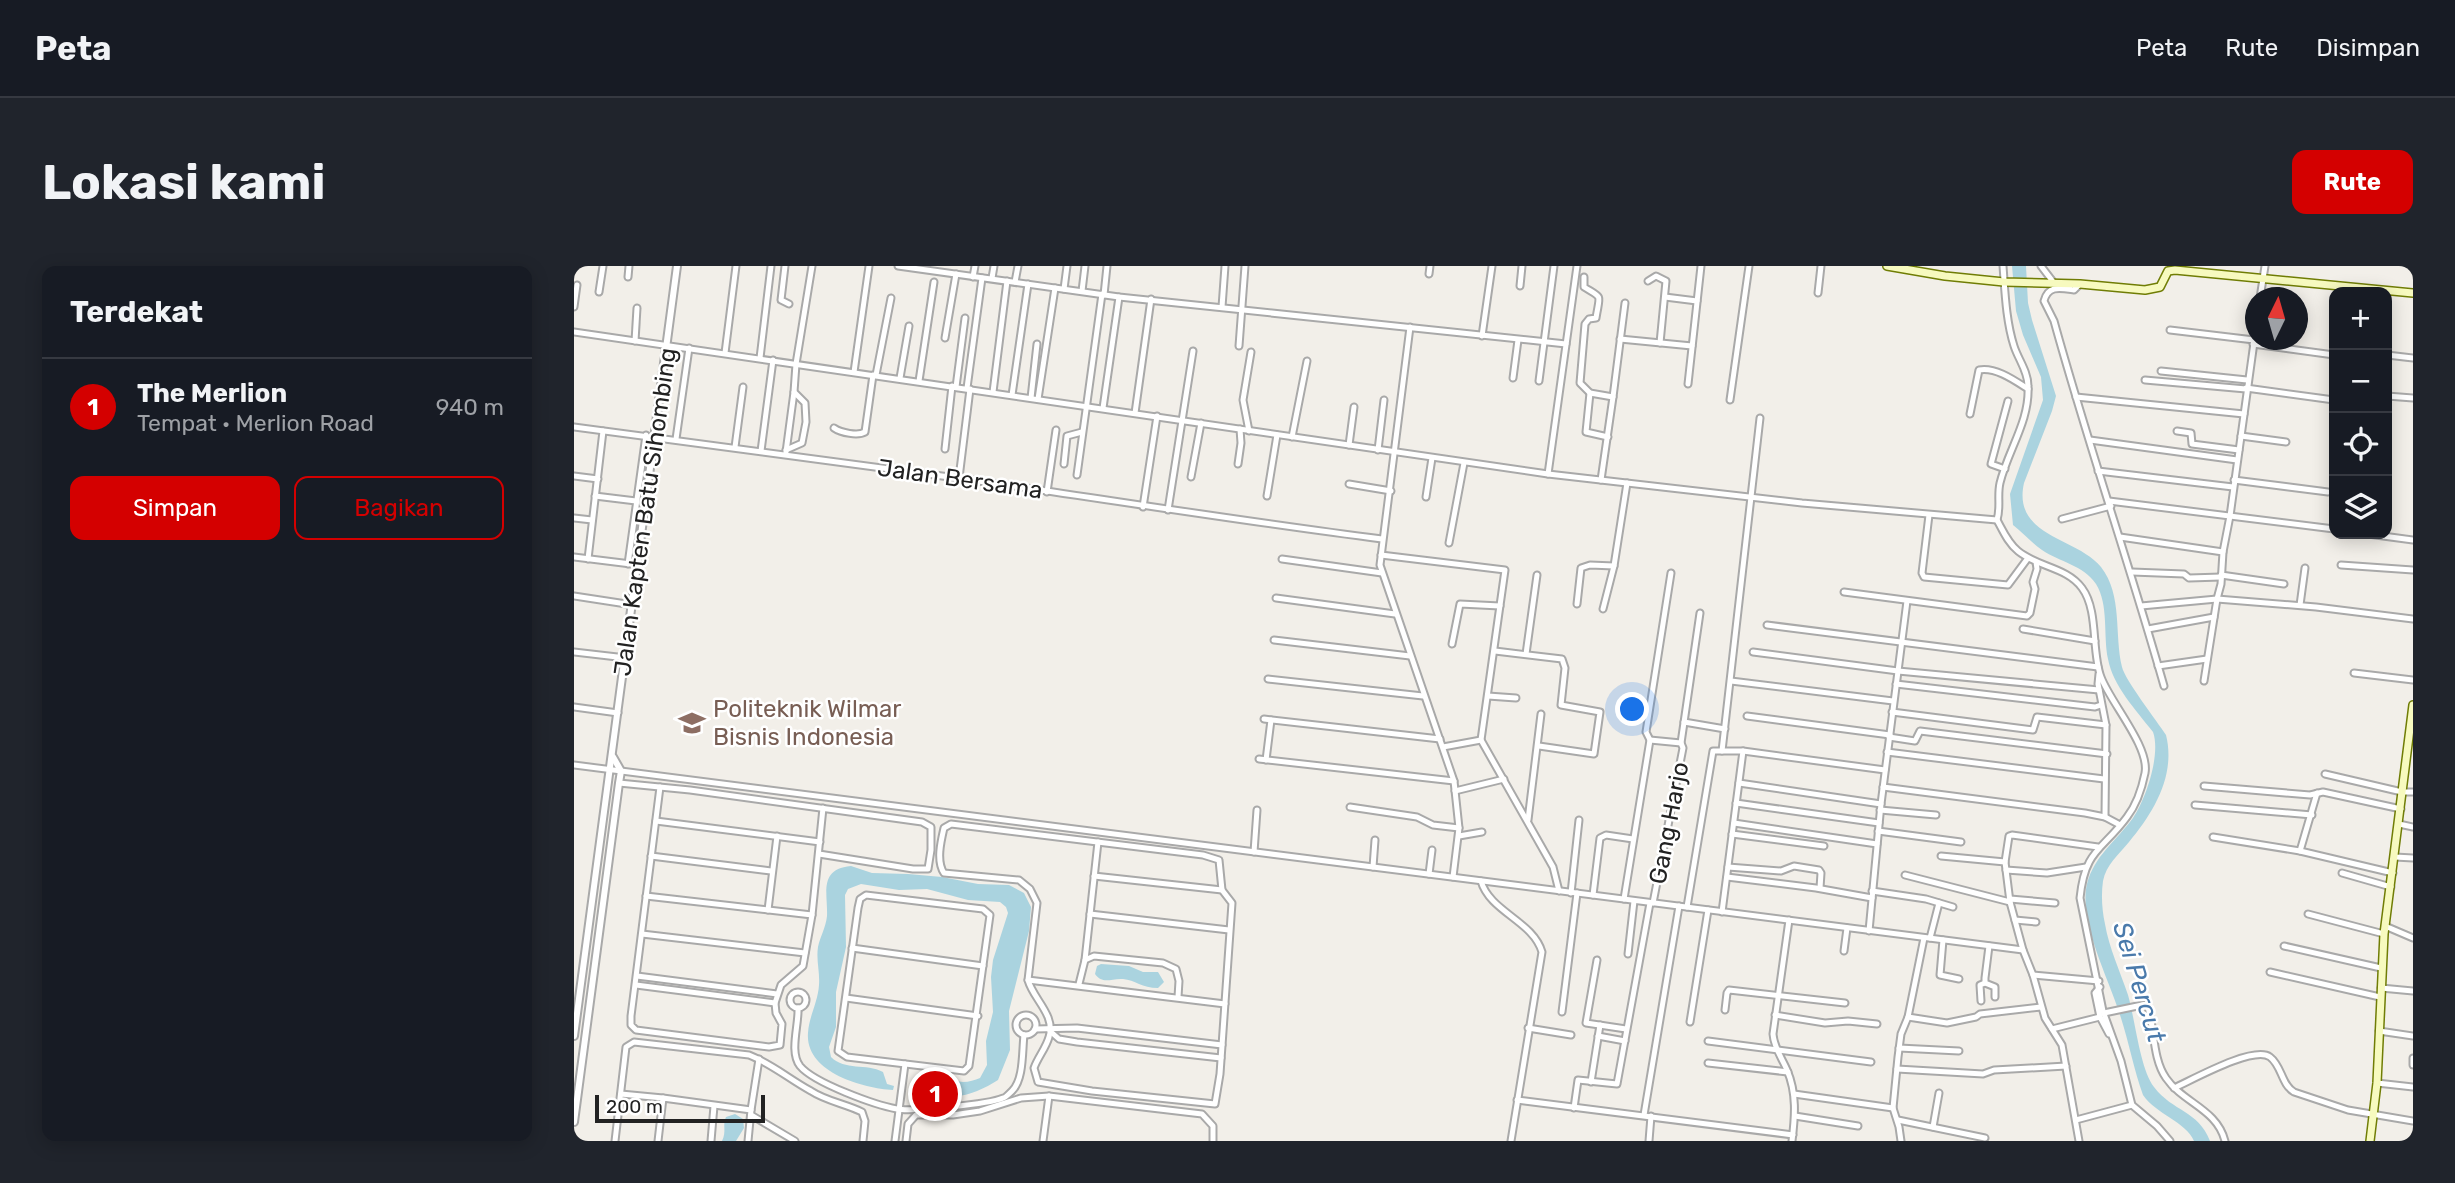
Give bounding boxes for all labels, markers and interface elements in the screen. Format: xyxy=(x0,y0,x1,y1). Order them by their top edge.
text: Peta xyxy=(35,29,112,68)
text: Peta xyxy=(2136,34,2187,62)
text: Rute xyxy=(2225,34,2278,62)
text: Disimpan xyxy=(2316,34,2420,62)
button: Rute xyxy=(2292,150,2413,214)
text: Lokasi kami xyxy=(42,153,326,211)
north arrow xyxy=(2245,287,2308,350)
map controls xyxy=(2329,287,2392,539)
button: + xyxy=(2329,287,2392,350)
text: Terdekat xyxy=(70,294,203,330)
street label: Jalan Kapten Batu Sihombing xyxy=(608,346,682,678)
button: − xyxy=(2329,350,2392,413)
text: The Merlion xyxy=(137,378,287,409)
text: 1 xyxy=(87,393,99,421)
text: 940 m xyxy=(436,393,504,421)
text: Tempat · Merlion Road xyxy=(137,409,374,437)
button: locate xyxy=(2329,413,2392,476)
street label: Jalan Bersama xyxy=(876,454,1044,504)
button: Simpan xyxy=(70,476,280,540)
button: Bagikan xyxy=(294,476,504,540)
button: layers xyxy=(2329,476,2392,539)
your location xyxy=(1615,692,1649,726)
place label: Politeknik Wilmar Bisnis Indonesia xyxy=(713,695,901,751)
school or university icon: Politeknik Wilmar Bisnis Indonesia xyxy=(677,708,707,738)
street label: Gang Harjo xyxy=(1643,760,1695,886)
water label: Sei Percut xyxy=(2106,918,2172,1047)
pin: 1 xyxy=(912,1068,958,1120)
scale bar xyxy=(595,1092,765,1124)
text: 200 m xyxy=(606,1095,663,1118)

